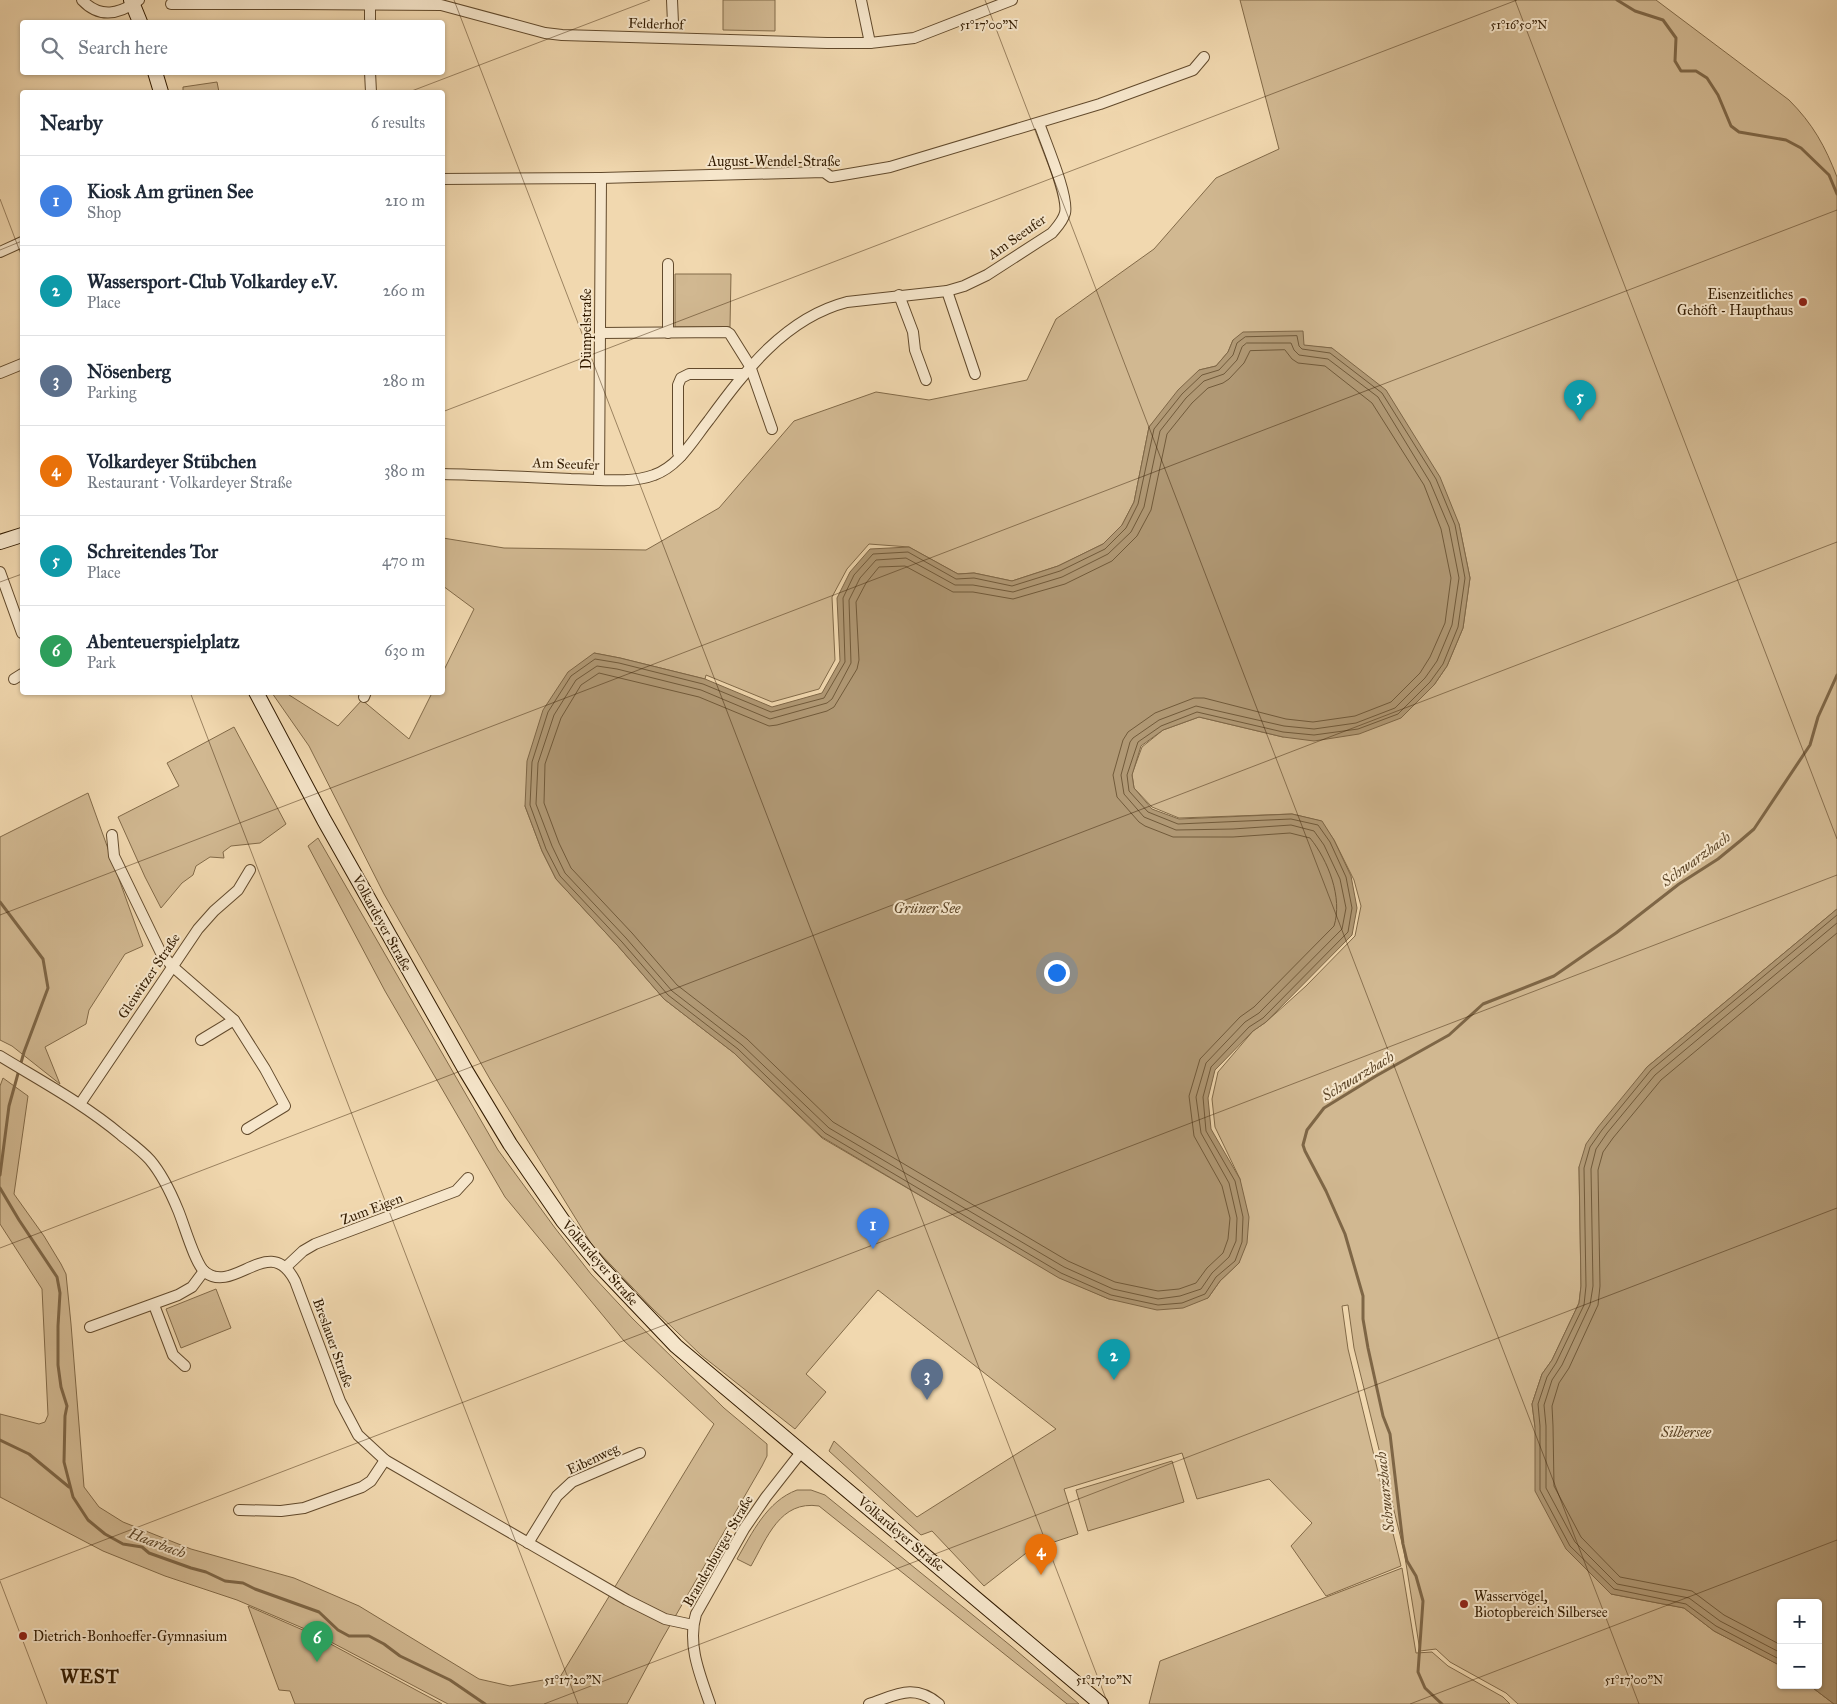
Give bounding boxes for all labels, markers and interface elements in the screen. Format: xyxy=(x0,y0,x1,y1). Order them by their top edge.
street label: Felderhof xyxy=(628,15,687,34)
text: 51°17'00"N xyxy=(960,18,1018,32)
text: 51°16'50"N xyxy=(1491,18,1547,32)
search box xyxy=(20,20,445,75)
icon: search xyxy=(38,34,66,62)
text: Search here xyxy=(78,36,168,59)
text: Nearby xyxy=(40,110,103,136)
text: 6 results xyxy=(371,113,425,132)
street label: August-Wendel-Straße xyxy=(707,153,840,170)
text: Kiosk Am grünen See xyxy=(87,180,254,203)
text: 1 xyxy=(53,191,59,210)
text: 210 m xyxy=(385,191,425,210)
text: Shop xyxy=(87,203,121,222)
street label: Am Seeufer xyxy=(984,210,1050,264)
text: Wassersport-Club Volkardey e.V. xyxy=(87,270,338,293)
text: 2 xyxy=(52,281,60,300)
text: 260 m xyxy=(383,281,425,300)
place label: Eisenzeitliches Gehöft - Haupthaus xyxy=(1677,286,1793,319)
street label: Dümpelstraße xyxy=(578,288,595,370)
text: Place xyxy=(87,293,121,312)
marker: Eisenzeitliches Gehöft - Haupthaus xyxy=(1797,296,1809,308)
text: Nösenberg xyxy=(87,360,171,383)
text: 3 xyxy=(53,371,59,390)
text: 280 m xyxy=(382,371,425,390)
pin: 5 xyxy=(1564,380,1596,421)
text: Parking xyxy=(87,383,136,402)
text: Volkardeyer Stübchen xyxy=(87,450,256,473)
street label: Am Seeufer xyxy=(531,454,601,474)
text: 4 xyxy=(52,461,60,480)
text: 380 m xyxy=(384,461,425,480)
text: Restaurant · Volkardeyer Straße xyxy=(87,473,292,492)
text: Schreitendes Tor xyxy=(87,540,218,563)
text: 5 xyxy=(52,551,60,570)
text: 470 m xyxy=(382,551,425,570)
text: Place xyxy=(87,563,121,582)
text: Abenteuerspielplatz xyxy=(87,630,240,653)
text: 6 xyxy=(52,641,60,660)
text: 630 m xyxy=(384,641,425,660)
text: Park xyxy=(87,653,116,672)
water label: Schwarzbach xyxy=(1657,827,1735,891)
street label: Volkardeyer Straße xyxy=(348,871,416,974)
water label: Grüner See xyxy=(894,899,961,917)
street label: Gleiwitzer Straße xyxy=(114,930,184,1022)
your location xyxy=(1044,960,1070,986)
water label: Schwarzbach xyxy=(1318,1047,1398,1105)
street label: Zum Eigen xyxy=(339,1189,406,1229)
pin: 1 xyxy=(857,1208,889,1249)
street label: Volkardeyer Straße xyxy=(558,1216,642,1309)
street label: Breslauer Straße xyxy=(309,1296,357,1390)
pin: 2 xyxy=(1098,1339,1130,1380)
pin: 3 xyxy=(911,1359,943,1400)
water label: Silbersee xyxy=(1660,1423,1712,1441)
street label: Eibenweg xyxy=(564,1439,622,1478)
water label: Schwarzbach xyxy=(1372,1450,1398,1534)
street label: Brandenburger Straße xyxy=(679,1492,757,1610)
street label: Volkardeyer Straße xyxy=(853,1492,948,1575)
water label: Haarbach xyxy=(125,1523,189,1562)
pin: 4 xyxy=(1025,1534,1057,1575)
place label: Wasservögel, Biotopbereich Silbersee xyxy=(1474,1588,1608,1621)
marker: Wasservögel, Biotopbereich Silbersee xyxy=(1458,1598,1470,1610)
map controls xyxy=(1777,1599,1822,1689)
button: + xyxy=(1777,1599,1822,1644)
pin: 6 xyxy=(301,1621,333,1662)
place label: Dietrich-Bonhoeffer-Gymnasium xyxy=(33,1628,227,1645)
marker: Dietrich-Bonhoeffer-Gymnasium xyxy=(17,1630,29,1642)
button: − xyxy=(1777,1644,1822,1689)
district label: WEST xyxy=(60,1665,120,1688)
text: 51°17'20"N xyxy=(544,1673,602,1687)
text: 51°17'10"N xyxy=(1076,1673,1132,1687)
text: 51°17'00"N xyxy=(1605,1673,1663,1687)

